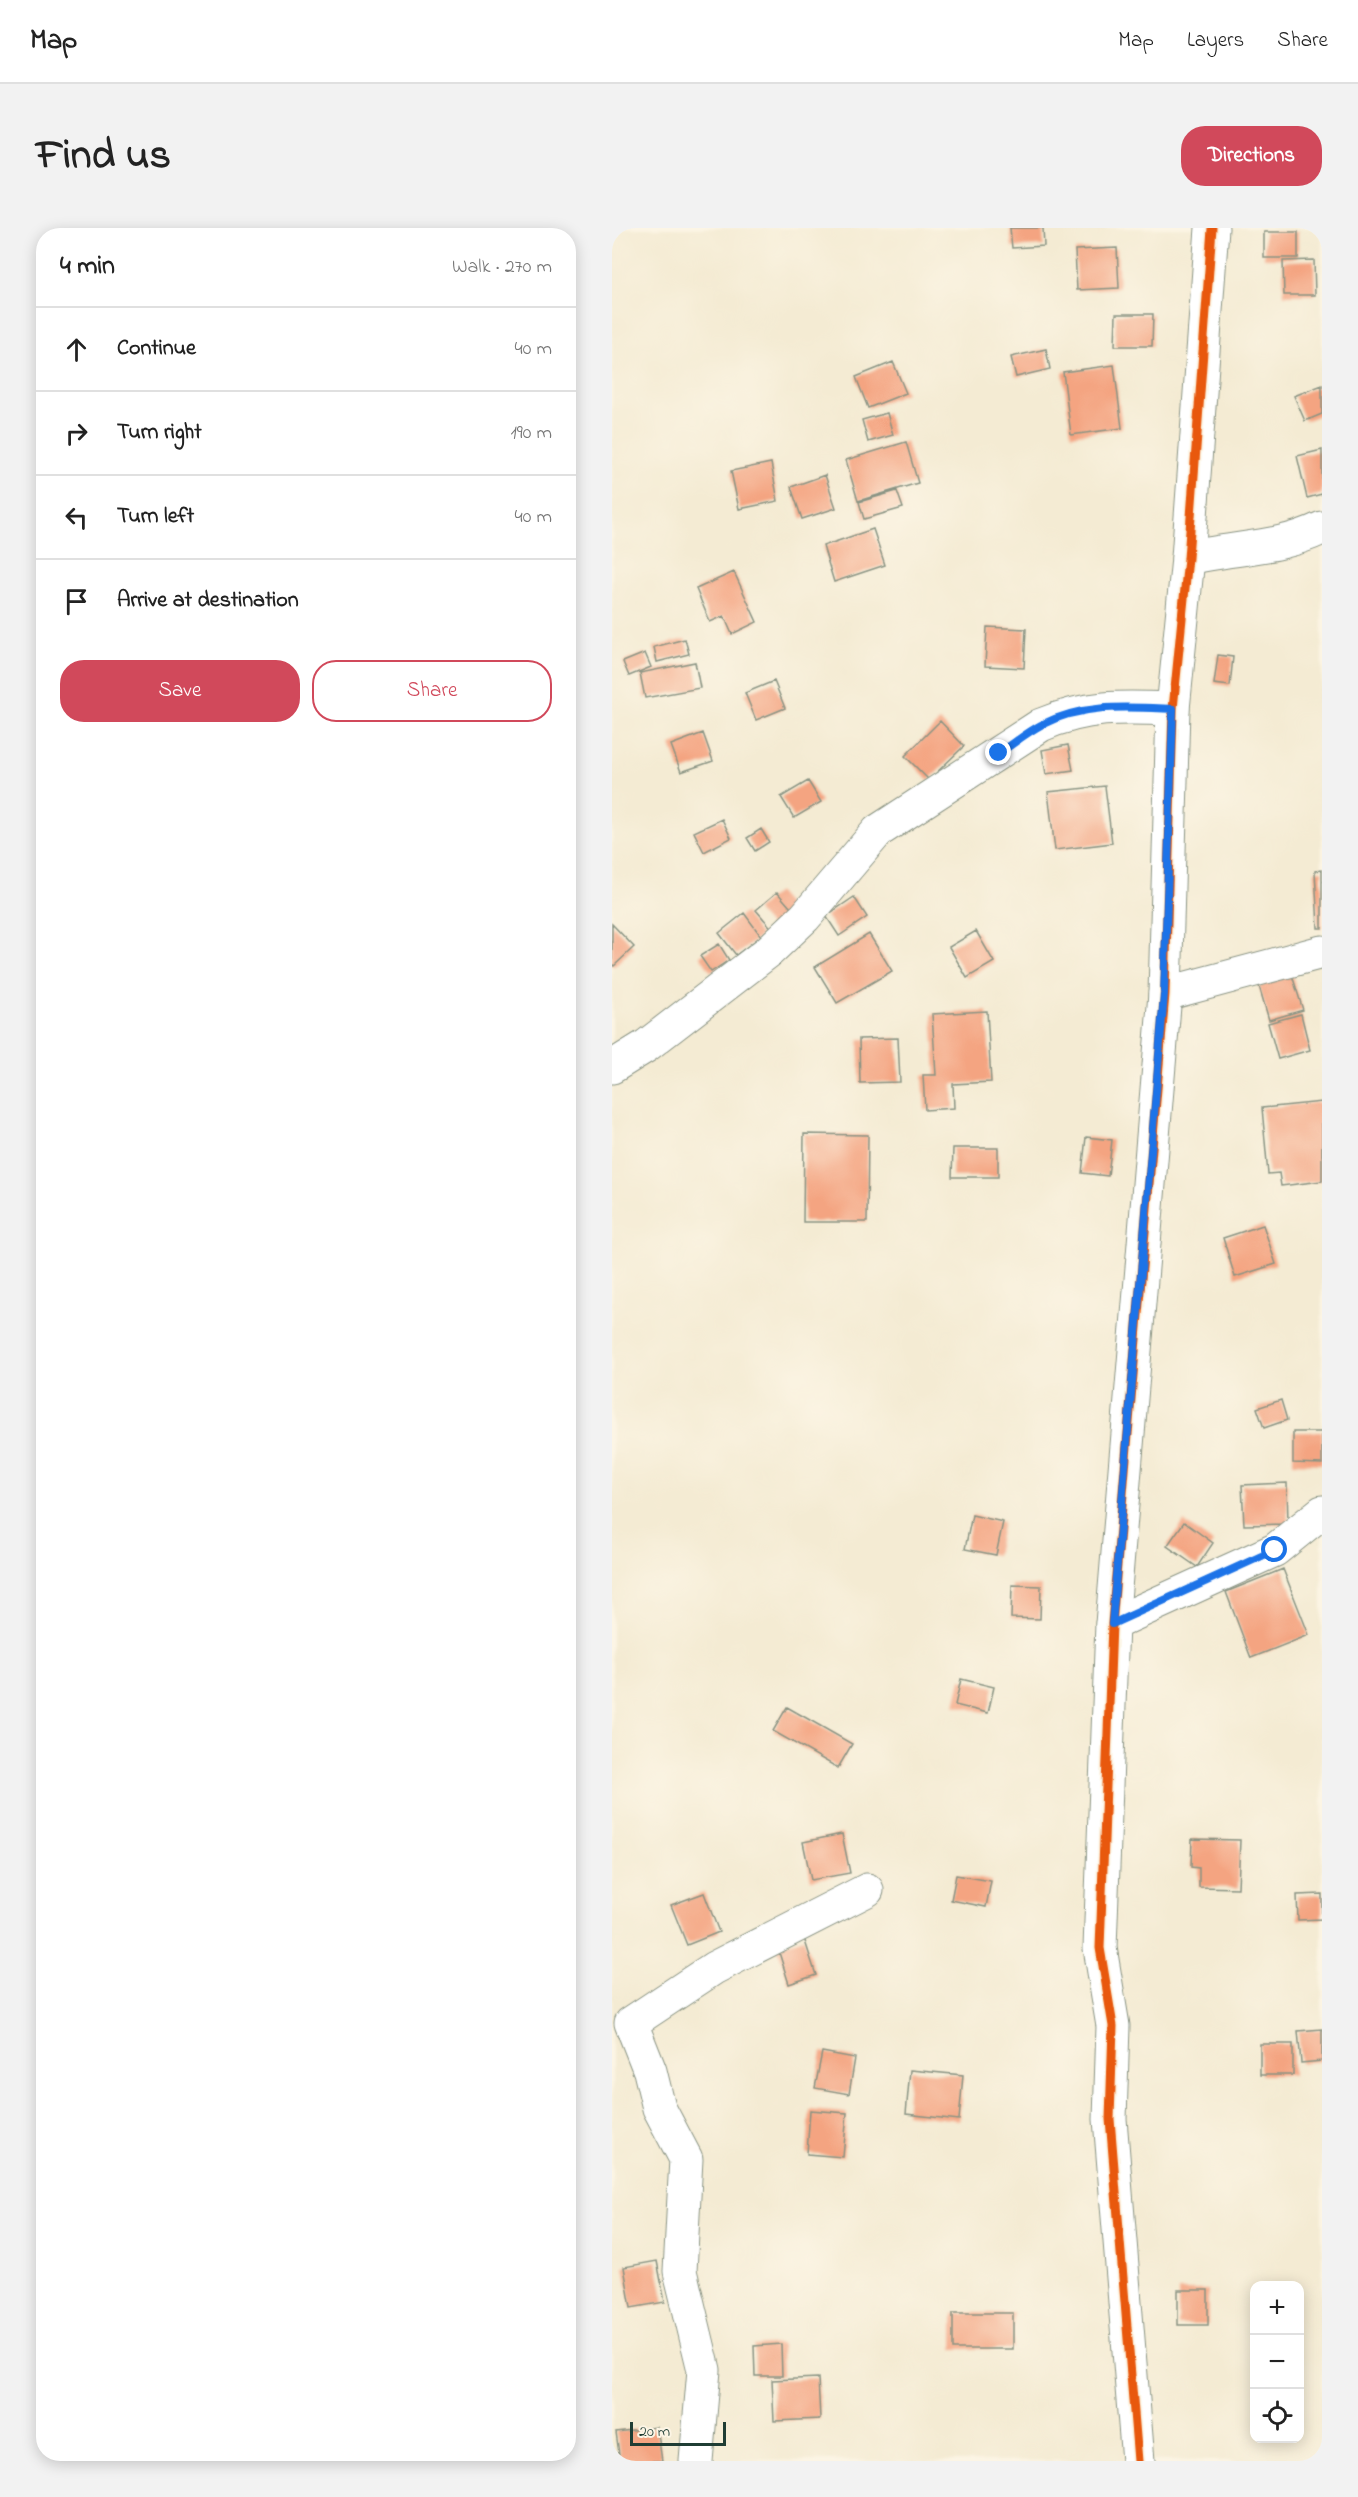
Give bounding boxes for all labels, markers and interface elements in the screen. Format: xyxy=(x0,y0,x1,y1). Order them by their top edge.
text: Map xyxy=(30,21,77,62)
text: Map xyxy=(1118,26,1154,56)
text: Layers xyxy=(1187,26,1244,56)
text: Share xyxy=(1277,26,1328,56)
text: Find us xyxy=(36,126,171,187)
button: Directions xyxy=(1181,126,1322,186)
text: 4 min xyxy=(60,248,115,286)
text: Walk · 270 m xyxy=(452,253,552,282)
icon: ahead xyxy=(60,333,93,366)
text: Continue xyxy=(117,333,196,365)
text: 40 m xyxy=(515,335,552,364)
icon: right xyxy=(60,417,93,450)
text: Turn right xyxy=(117,417,202,449)
text: 190 m xyxy=(510,419,552,448)
icon: left xyxy=(60,501,93,534)
text: Turn left xyxy=(117,501,194,533)
text: 40 m xyxy=(515,503,552,532)
icon: arrive xyxy=(60,585,93,618)
text: Arrive at destination xyxy=(117,585,299,617)
button: Save xyxy=(60,660,300,722)
button: Share xyxy=(312,660,552,722)
route end xyxy=(985,739,1011,765)
route start xyxy=(1261,1536,1287,1562)
map controls xyxy=(1250,2281,1304,2443)
button: + xyxy=(1250,2281,1304,2335)
button: − xyxy=(1250,2335,1304,2389)
button: locate xyxy=(1250,2389,1304,2443)
scale bar xyxy=(630,2419,726,2446)
text: 20 m xyxy=(639,2420,670,2444)

